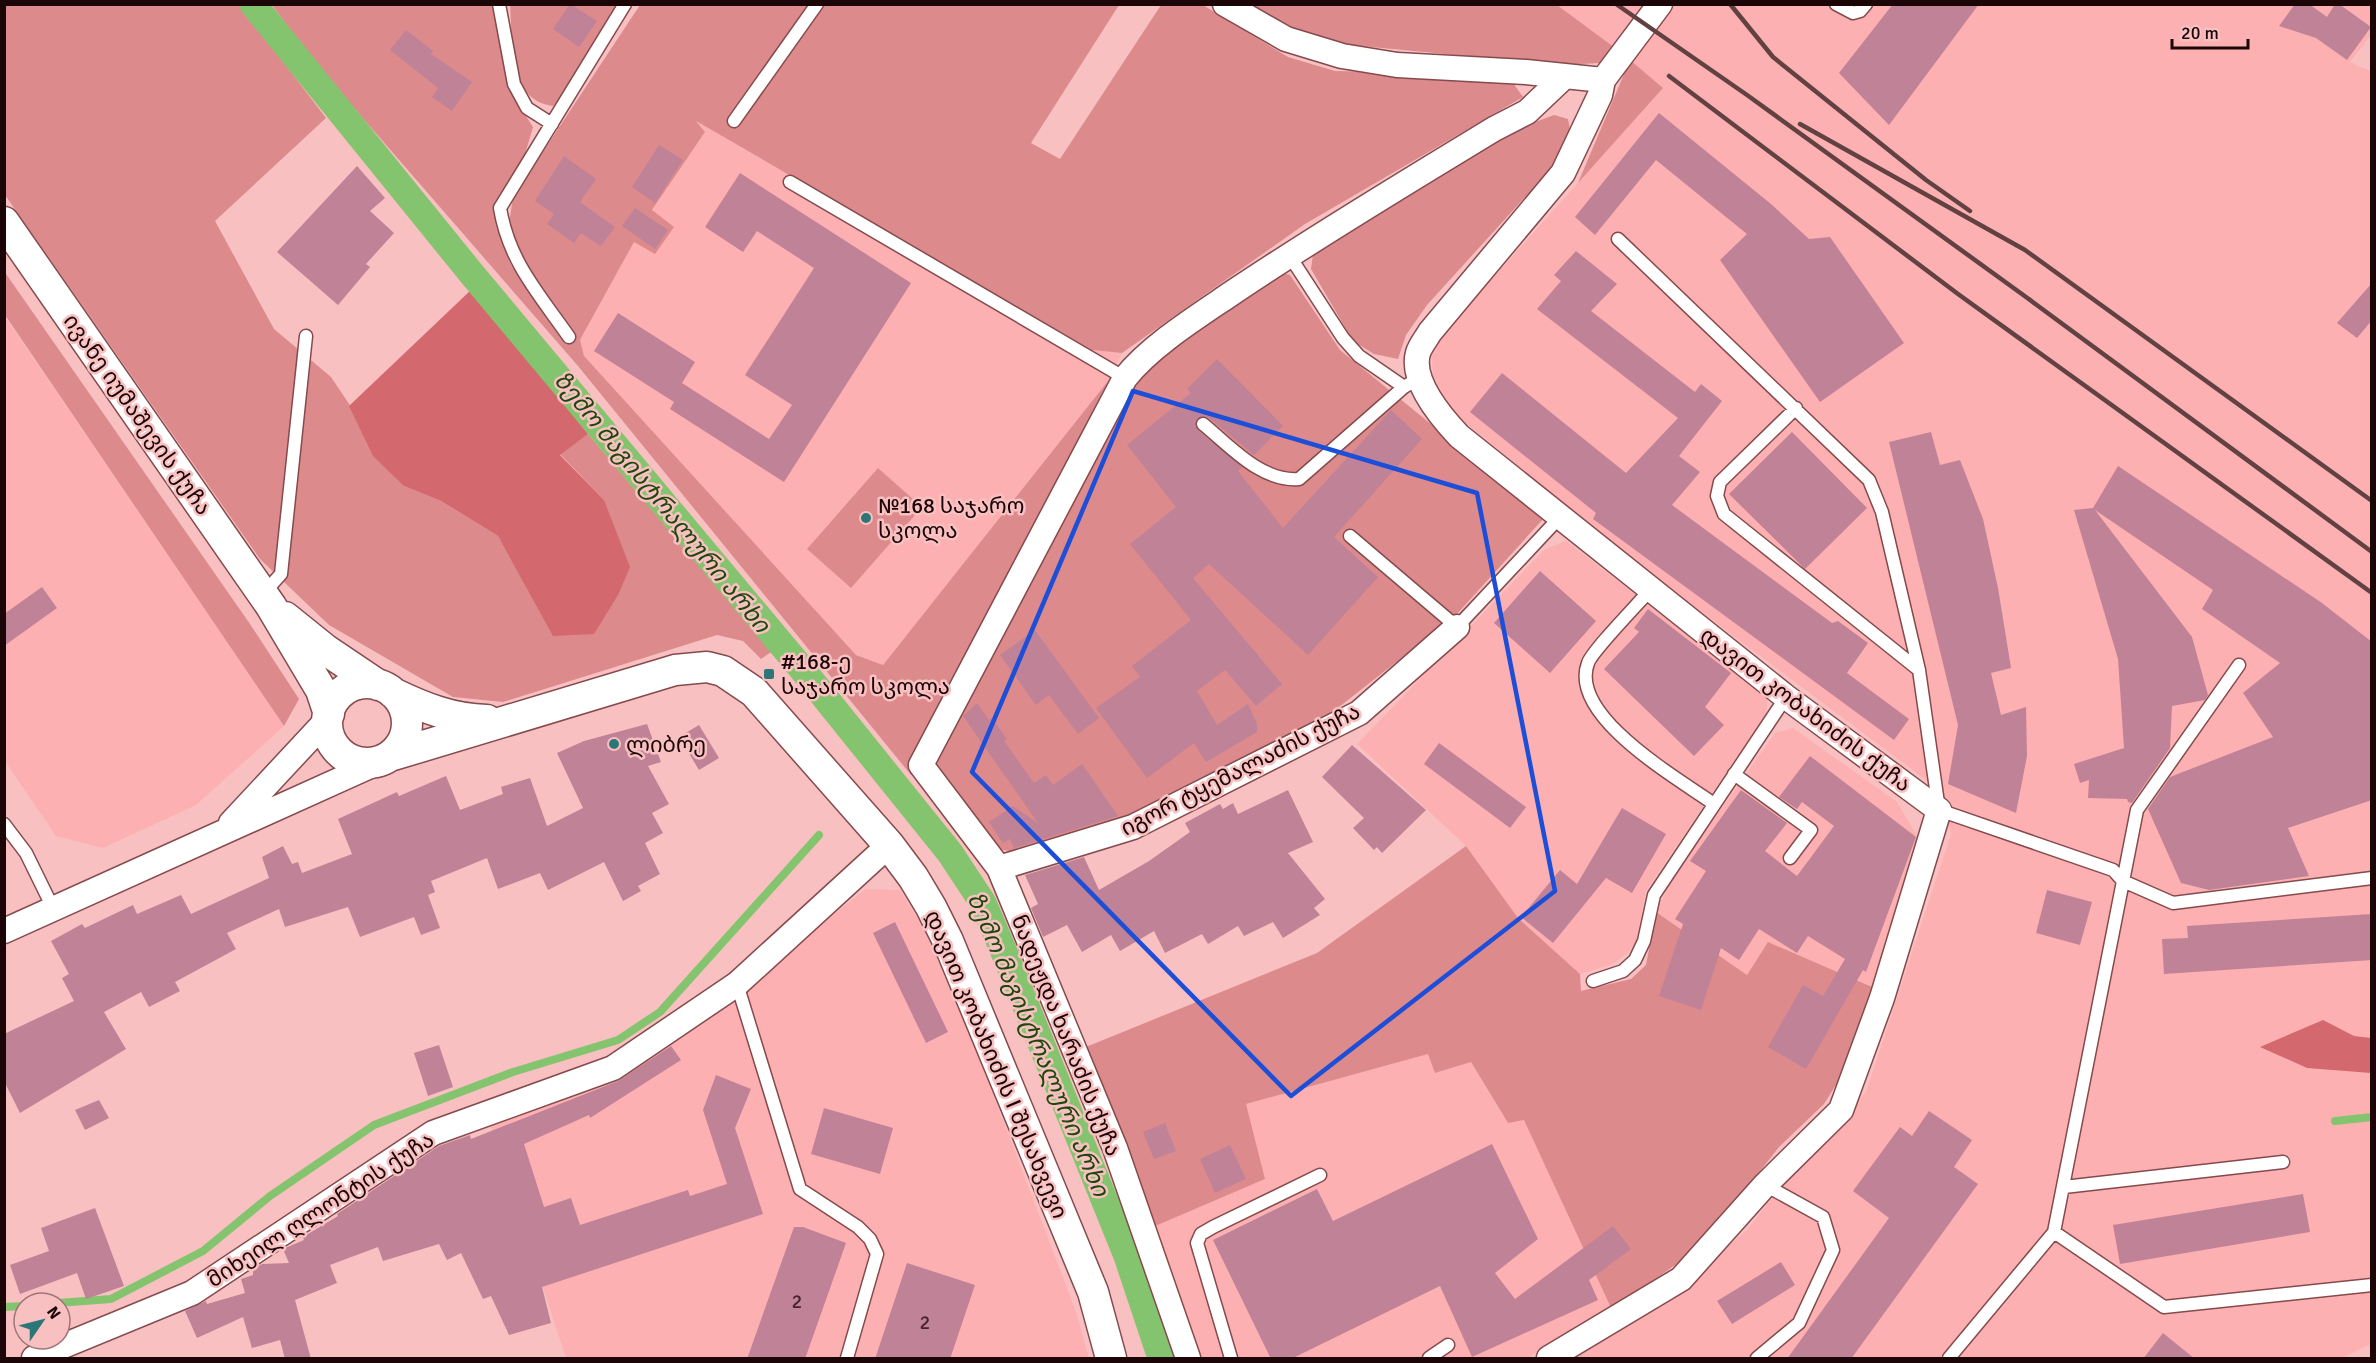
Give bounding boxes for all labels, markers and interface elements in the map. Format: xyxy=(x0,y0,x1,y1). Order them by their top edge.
scale bar xyxy=(2172,12,2248,50)
text: 20 m xyxy=(2181,22,2219,44)
street label: ივანე იუმაშევის ქუჩა xyxy=(58,309,217,520)
water label: ზემო მაგისტრალური არხი xyxy=(547,365,777,640)
place label: №168 საჯარო სკოლა xyxy=(878,492,1024,544)
marker: №168 საჯარო სკოლა xyxy=(859,511,873,525)
street label: დავით კობახიძის ქუჩა xyxy=(1695,621,1917,798)
place label: #168-ე საჯარო სკოლა xyxy=(781,648,950,700)
marker: #168-ე საჯარო სკოლა xyxy=(762,667,776,681)
street label: იგორ ტყემალაძის ქუჩა xyxy=(1116,697,1364,842)
place label: ლიბრე xyxy=(626,731,706,758)
marker: ლიბრე xyxy=(607,737,621,751)
water label: ზემო მაგისტრალური არხი xyxy=(960,887,1116,1202)
street label: დავით კობახიძის I შესახვევი xyxy=(919,906,1074,1222)
street label: ნადეჟდა ხარაძის ქუჩა xyxy=(1006,911,1127,1160)
street label: მიხეილ ღლონტის ქუჩა xyxy=(202,1126,439,1293)
house number: 2 xyxy=(792,1289,802,1314)
north arrow xyxy=(12,1291,72,1351)
text: N xyxy=(42,1303,65,1323)
house number: 2 xyxy=(920,1310,930,1335)

